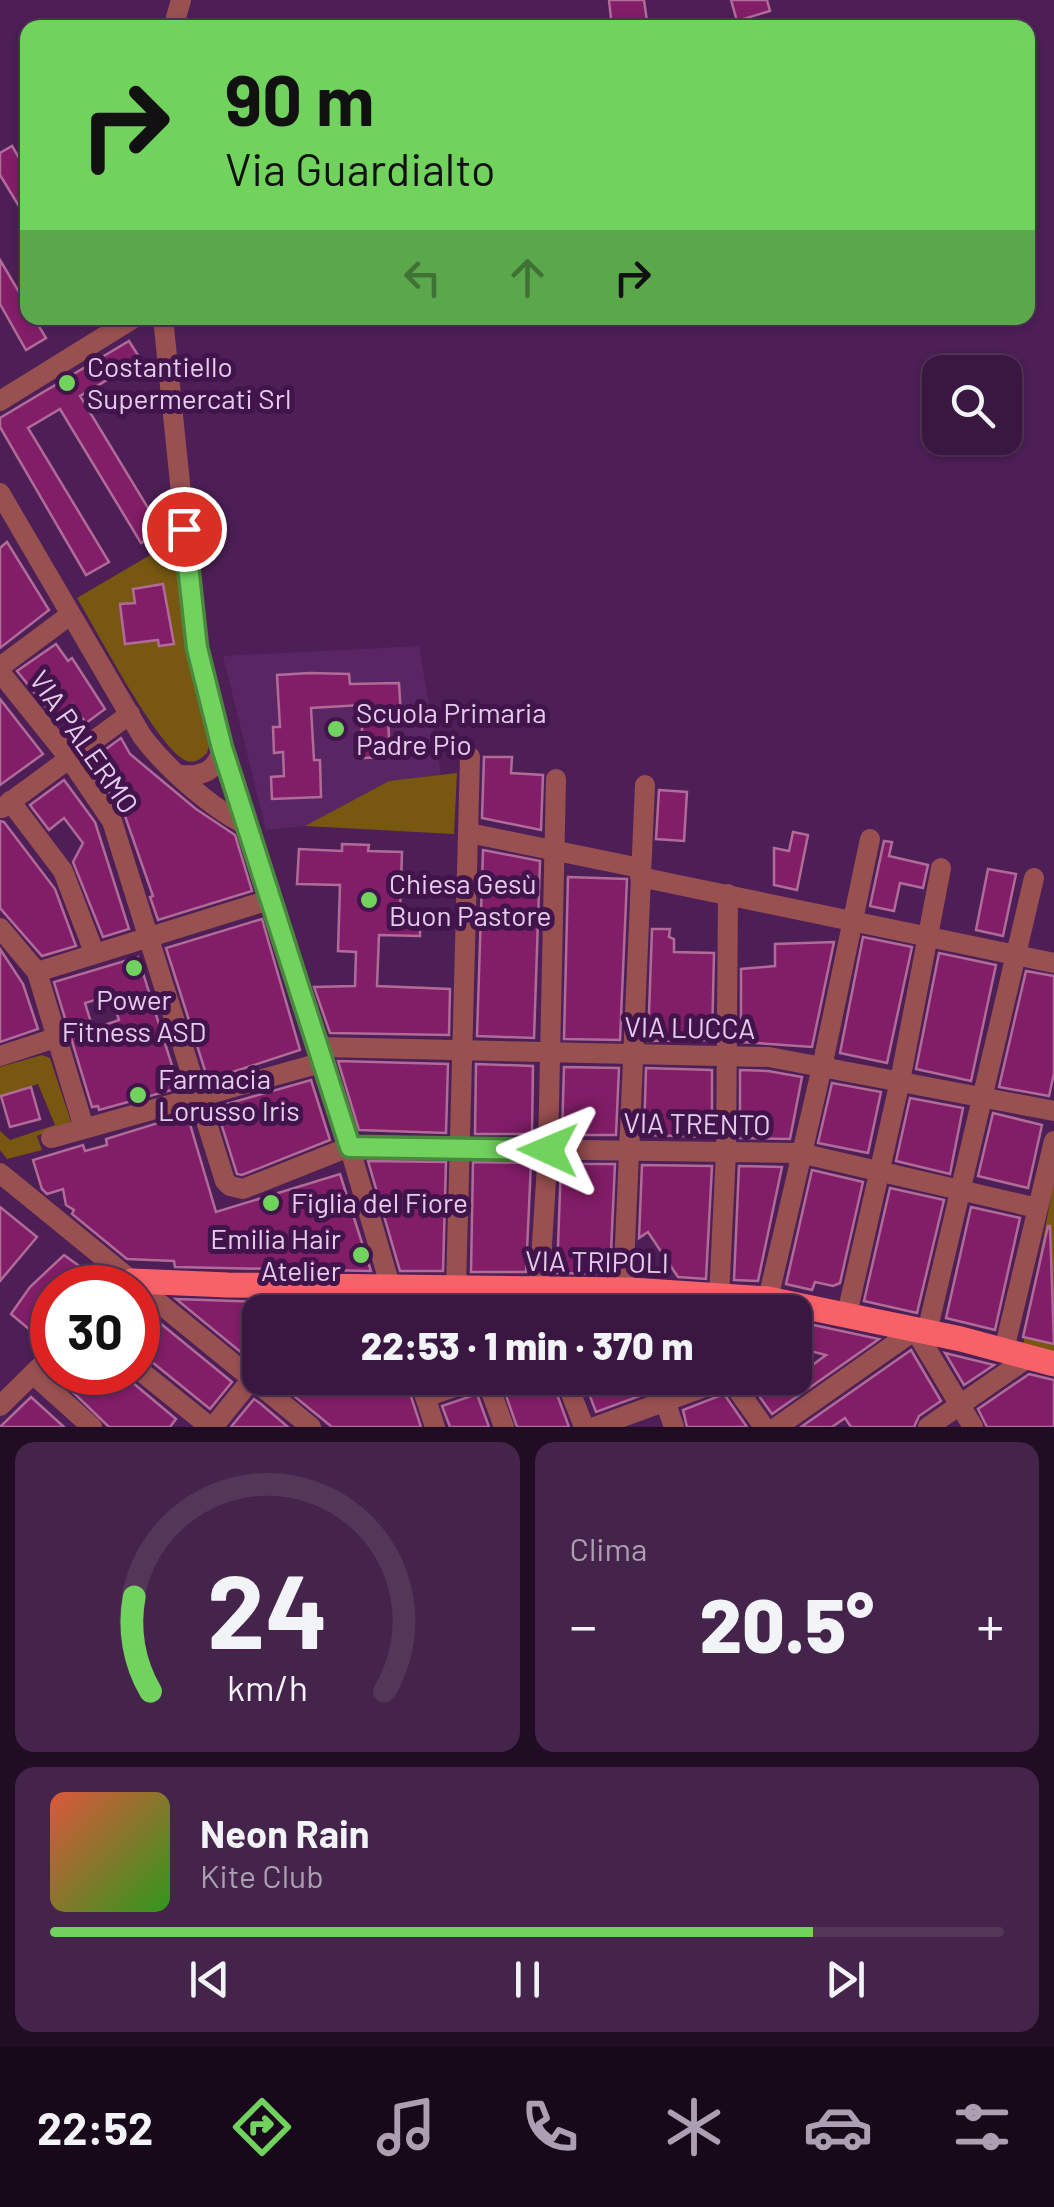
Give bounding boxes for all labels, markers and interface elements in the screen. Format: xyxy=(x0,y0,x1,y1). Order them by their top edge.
text: 90 m xyxy=(225,56,375,140)
icon: right xyxy=(60,60,190,190)
text: Via Guardialto xyxy=(225,141,495,195)
icon: left xyxy=(395,250,450,305)
icon: ahead xyxy=(500,250,555,305)
icon: right xyxy=(605,250,660,305)
place label: Costantiello Supermercati Srl xyxy=(87,349,291,415)
map controls xyxy=(922,355,1022,455)
button: search xyxy=(922,355,1022,455)
marker: Costantiello Supermercati Srl xyxy=(56,372,78,394)
pin xyxy=(142,487,227,572)
icon: arrive xyxy=(157,502,212,557)
street label: VIA PALERMO xyxy=(23,663,147,819)
place label: Scuola Primaria Padre Pio xyxy=(356,695,547,761)
marker: Scuola Primaria Padre Pio xyxy=(325,718,347,740)
place label: Chiesa Gesù Buon Pastore xyxy=(389,866,551,932)
marker: Chiesa Gesù Buon Pastore xyxy=(358,889,380,911)
marker: Power Fitness ASD xyxy=(123,957,145,979)
place label: Power Fitness ASD xyxy=(62,982,206,1048)
street label: VIA LUCCA xyxy=(624,1009,756,1045)
place label: Farmacia Lorusso Iris xyxy=(158,1061,300,1127)
marker: Farmacia Lorusso Iris xyxy=(127,1084,149,1106)
position arrow xyxy=(496,1098,600,1202)
street label: VIA TRENTO xyxy=(623,1105,771,1141)
place label: Figlia del Fiore xyxy=(291,1185,468,1219)
marker: Figlia del Fiore xyxy=(260,1192,282,1214)
place label: Emilia Hair Atelier xyxy=(210,1221,341,1287)
street label: VIA TRIPOLI xyxy=(525,1243,669,1279)
marker: Emilia Hair Atelier xyxy=(350,1244,372,1266)
speed limit sign: 30 xyxy=(30,1265,160,1395)
text: 22:53 · 1 min · 370 m xyxy=(361,1322,693,1368)
text: Clima xyxy=(570,1529,647,1567)
text: 24 xyxy=(207,1545,328,1670)
text: 20.5° xyxy=(699,1578,874,1668)
text: − xyxy=(570,1591,597,1657)
text: + xyxy=(976,1591,1004,1657)
text: km/h xyxy=(227,1665,308,1708)
text: Neon Rain xyxy=(200,1810,369,1856)
text: Kite Club xyxy=(200,1856,324,1894)
icon: previous xyxy=(182,1952,237,2007)
icon: pause xyxy=(500,1952,555,2007)
icon: next xyxy=(818,1952,873,2007)
icon: directions xyxy=(227,2092,297,2162)
icon: music xyxy=(371,2092,441,2162)
icon: phone xyxy=(515,2092,585,2162)
icon: climate xyxy=(659,2092,729,2162)
icon: car xyxy=(803,2092,873,2162)
icon: filters xyxy=(947,2092,1017,2162)
text: 22:52 xyxy=(37,2100,153,2154)

